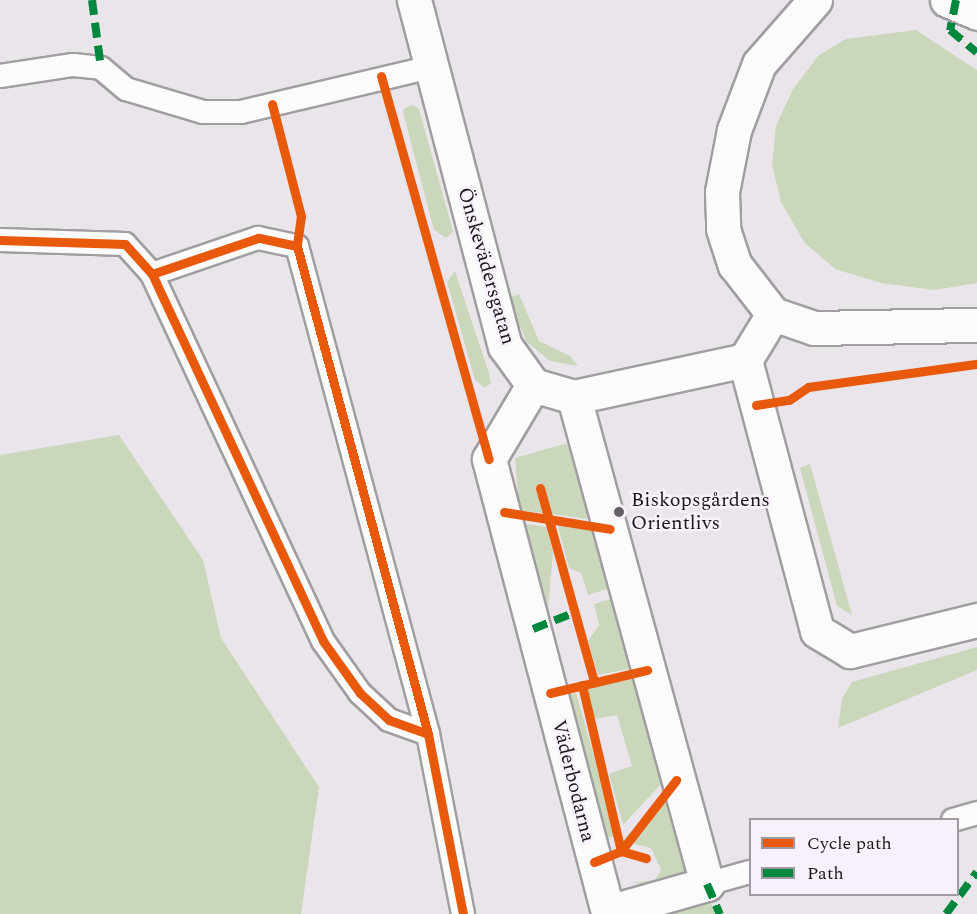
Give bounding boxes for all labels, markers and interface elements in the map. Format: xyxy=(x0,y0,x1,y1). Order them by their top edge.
street label: Önskevädersgatan xyxy=(452,185,520,347)
place label: Biskopsgårdens Orientlivs xyxy=(631,488,770,535)
marker: Biskopsgårdens Orientlivs xyxy=(612,505,626,519)
street label: Väderbodarna xyxy=(546,718,600,844)
legend xyxy=(749,818,959,896)
text: Cycle path xyxy=(807,830,892,857)
text: Path xyxy=(807,860,844,887)

